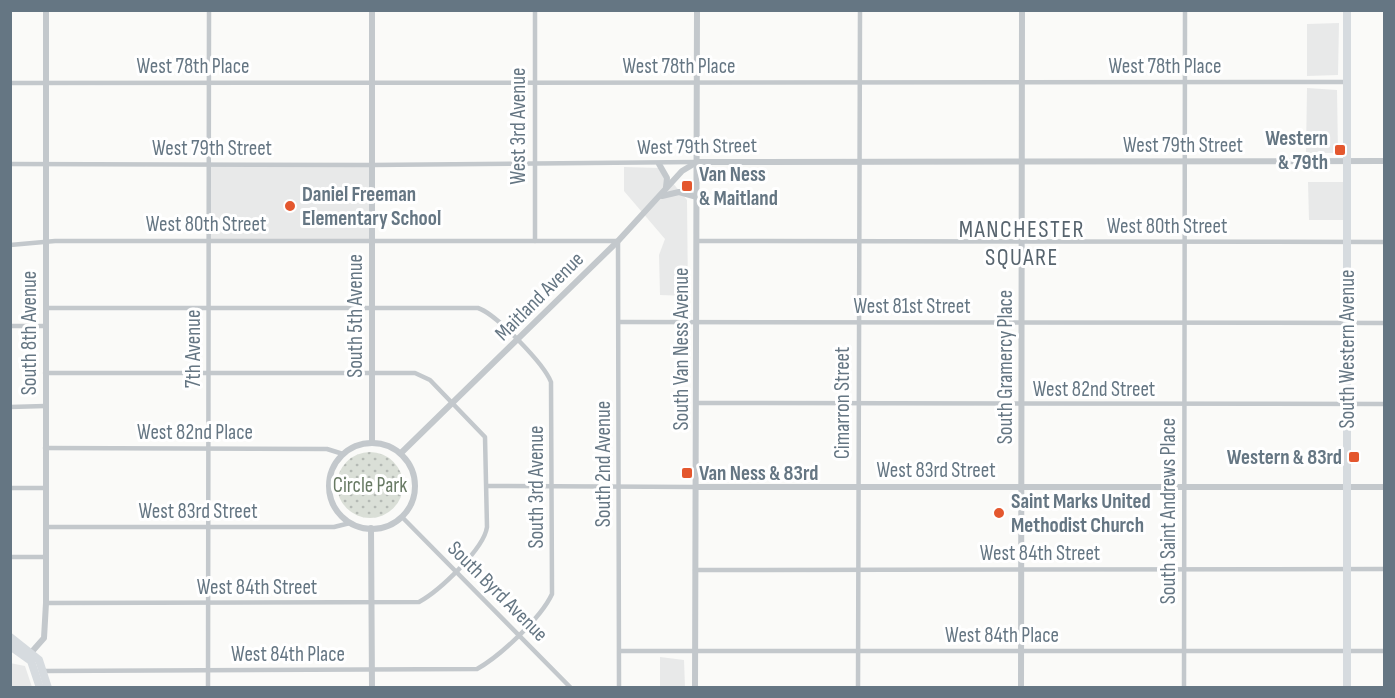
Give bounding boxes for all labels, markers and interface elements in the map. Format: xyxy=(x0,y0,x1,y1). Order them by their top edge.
street label: West 78th Place xyxy=(137,54,249,79)
street label: West 78th Place xyxy=(623,54,735,79)
street label: West 78th Place xyxy=(1109,54,1221,79)
street label: West 3rd Avenue xyxy=(506,68,531,184)
place label: Western & 79th xyxy=(1265,126,1328,175)
street label: West 79th Street xyxy=(637,133,757,160)
street label: West 79th Street xyxy=(1123,133,1243,158)
street label: West 79th Street xyxy=(152,136,272,161)
marker: Western & 79th xyxy=(1333,143,1347,157)
place label: Van Ness & Maitland xyxy=(699,162,778,211)
marker: Van Ness & Maitland xyxy=(680,179,694,193)
place label: Daniel Freeman Elementary School xyxy=(302,182,441,231)
marker: Daniel Freeman Elementary School xyxy=(283,199,297,213)
street label: West 80th Street xyxy=(146,212,266,237)
street label: West 80th Street xyxy=(1107,214,1227,239)
district label: MANCHESTER SQUARE xyxy=(959,215,1085,272)
street label: Maitland Avenue xyxy=(490,247,589,346)
street label: South 5th Avenue xyxy=(343,254,368,378)
street label: South Van Ness Avenue xyxy=(669,267,694,431)
street label: South Western Avenue xyxy=(1335,270,1360,428)
street label: South 8th Avenue xyxy=(17,271,42,395)
street label: South Gramercy Place xyxy=(993,290,1018,444)
street label: West 81st Street xyxy=(853,294,971,319)
street label: 7th Avenue xyxy=(181,310,206,388)
street label: Cimarron Street xyxy=(830,347,855,459)
street label: West 82nd Street xyxy=(1033,377,1155,402)
street label: South 2nd Avenue xyxy=(591,401,616,527)
street label: South Saint Andrews Place xyxy=(1156,418,1181,604)
street label: West 82nd Place xyxy=(137,420,253,445)
street label: South 3rd Avenue xyxy=(524,425,549,549)
place label: Western & 83rd xyxy=(1227,445,1342,470)
marker: Western & 83rd xyxy=(1347,450,1361,464)
street label: West 83rd Street xyxy=(876,458,996,483)
place label: Van Ness & 83rd xyxy=(699,461,818,486)
marker: Van Ness & 83rd xyxy=(680,466,694,480)
park label: Circle Park xyxy=(333,473,407,498)
place label: Saint Marks United Methodist Church xyxy=(1011,489,1151,538)
street label: West 83rd Street xyxy=(138,499,258,524)
marker: Saint Marks United Methodist Church xyxy=(992,506,1006,520)
street label: South Byrd Avenue xyxy=(442,536,553,647)
street label: West 84th Street xyxy=(980,541,1100,566)
street label: West 84th Street xyxy=(197,575,317,600)
street label: West 84th Place xyxy=(945,623,1059,648)
street label: West 84th Place xyxy=(231,642,345,667)

